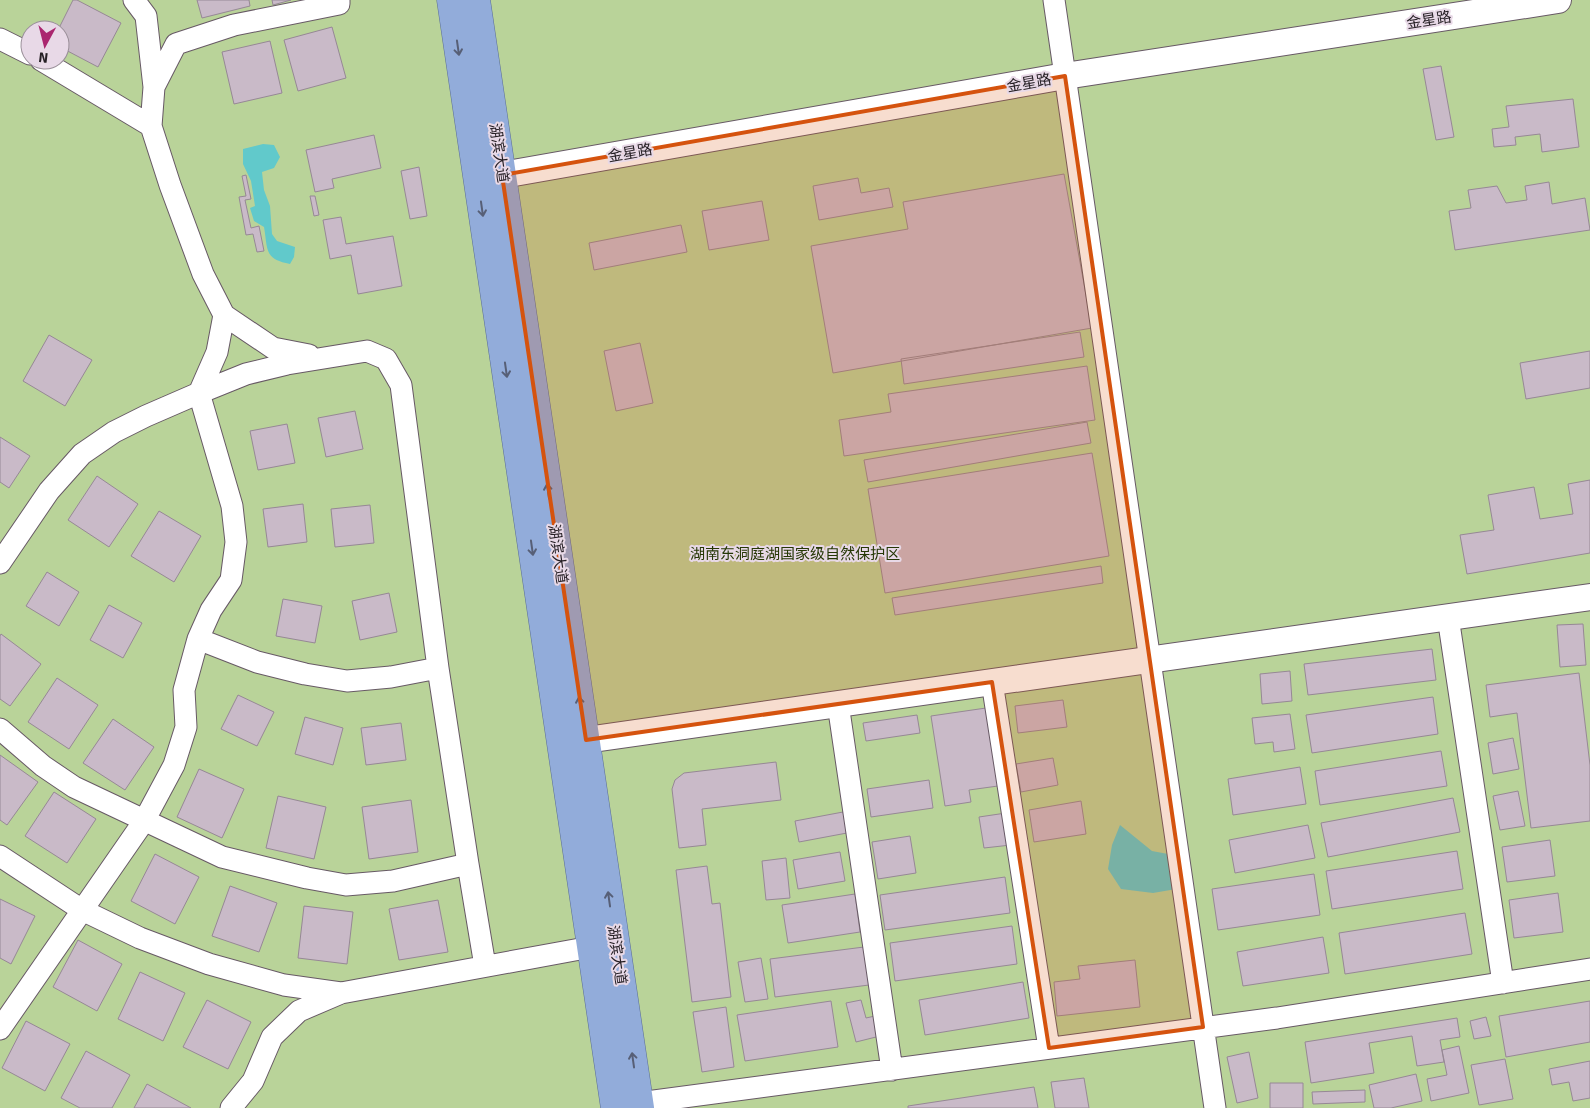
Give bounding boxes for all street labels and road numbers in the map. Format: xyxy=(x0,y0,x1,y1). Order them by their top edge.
street label: 金星路 xyxy=(1405,8,1453,32)
street label: 金星路 xyxy=(1005,70,1053,96)
street label: 湖滨大道 xyxy=(486,122,512,184)
street label: 金星路 xyxy=(606,140,654,166)
street label: 湖滨大道 xyxy=(545,523,571,585)
street label: 湖滨大道 xyxy=(604,924,630,986)

